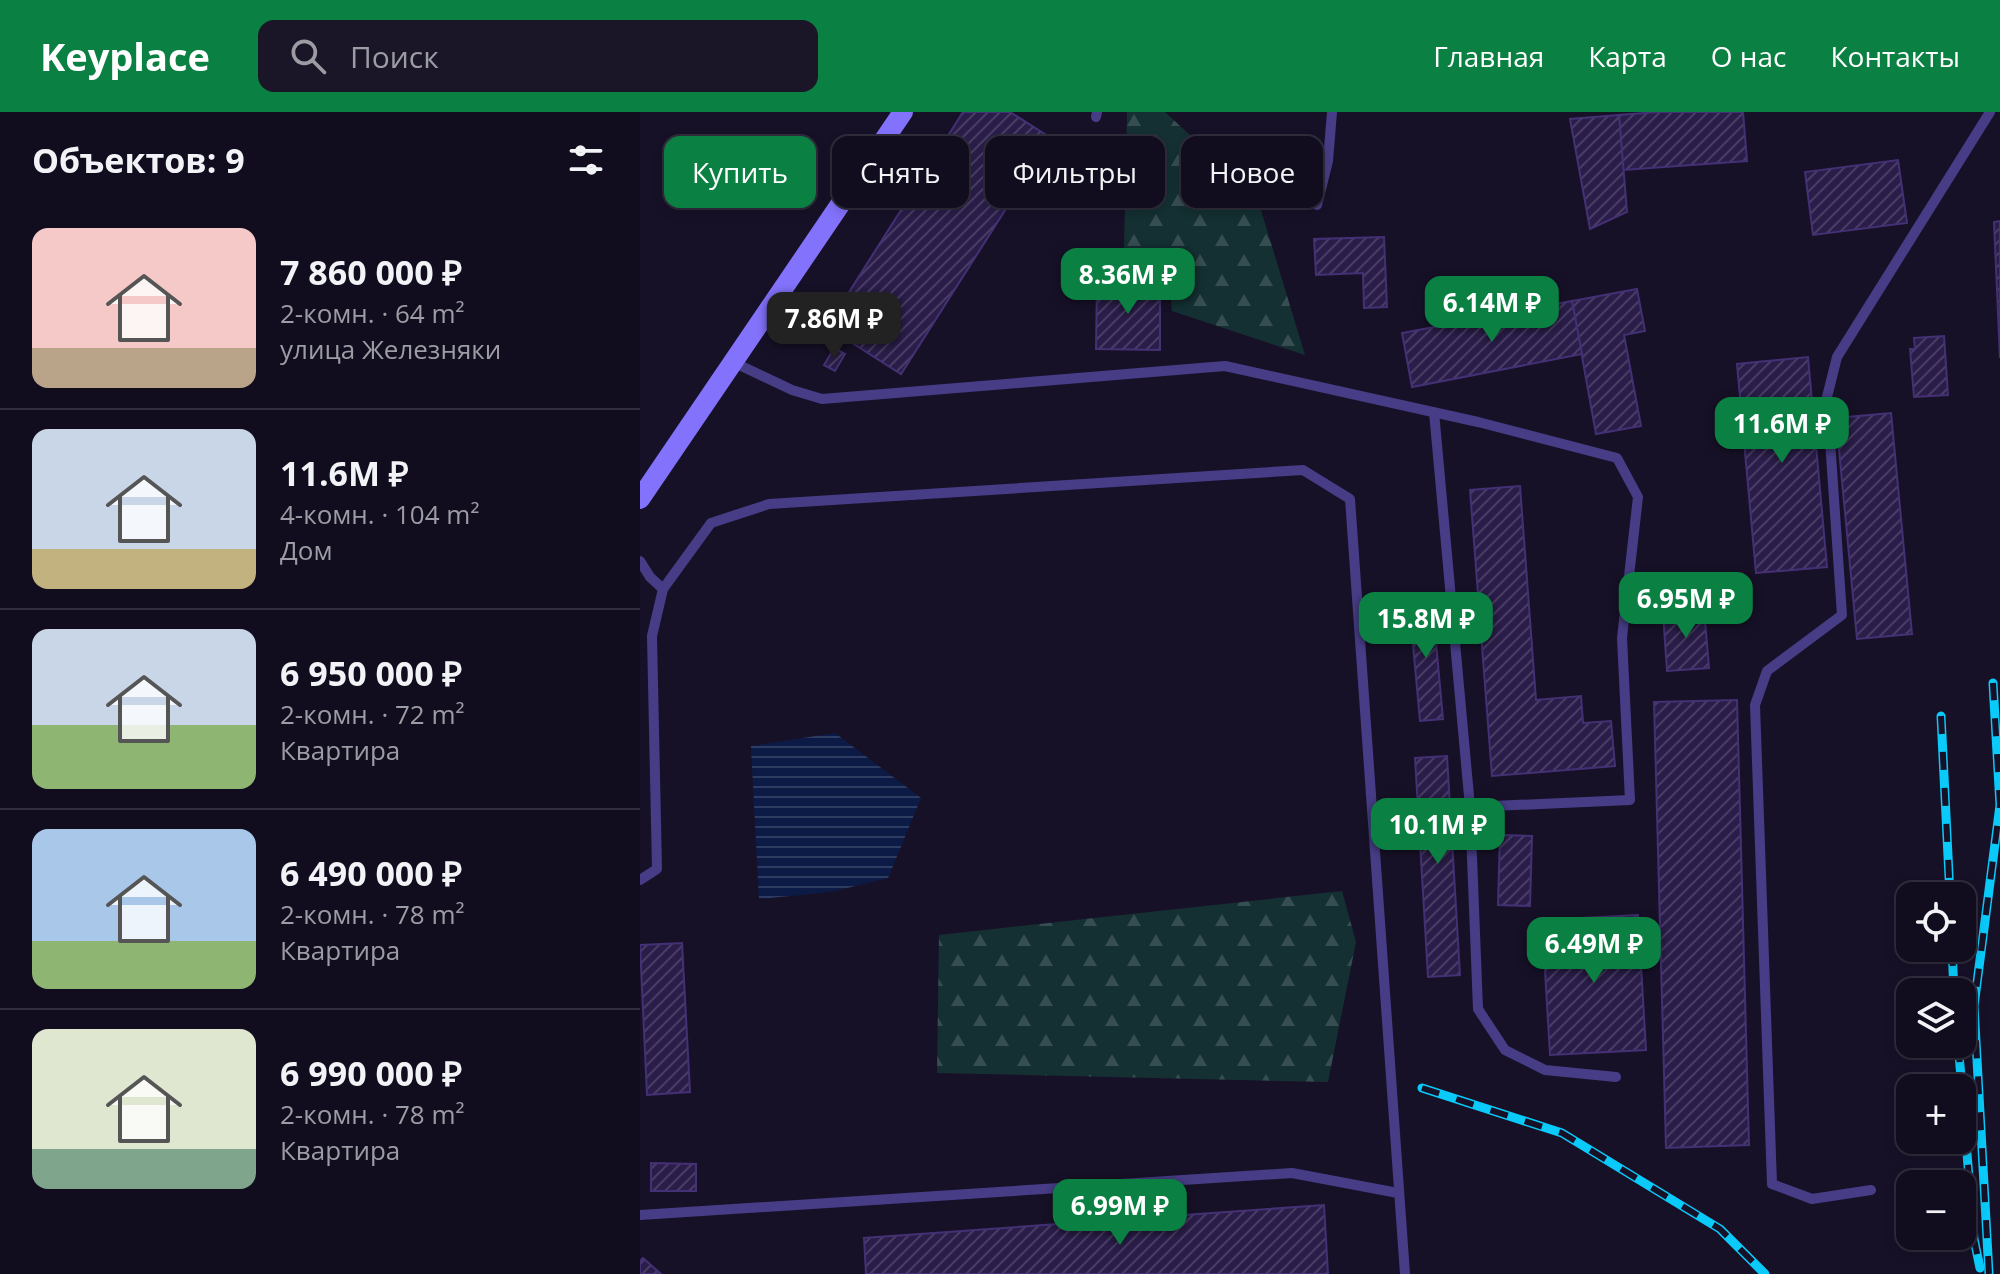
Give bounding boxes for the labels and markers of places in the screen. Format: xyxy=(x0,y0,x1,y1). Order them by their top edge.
pin: 8.36M ₽ xyxy=(1054,248,1202,316)
pin: 6.14M ₽ xyxy=(1418,276,1566,344)
pin: 7.86M ₽ xyxy=(760,292,908,360)
pin: 11.6M ₽ xyxy=(1708,397,1856,465)
pin: 6.95M ₽ xyxy=(1612,572,1760,640)
pin: 15.8M ₽ xyxy=(1352,592,1500,660)
pin: 10.1M ₽ xyxy=(1364,798,1512,866)
pin: 6.49M ₽ xyxy=(1520,917,1668,985)
pin: 6.99M ₽ xyxy=(1046,1179,1194,1247)

